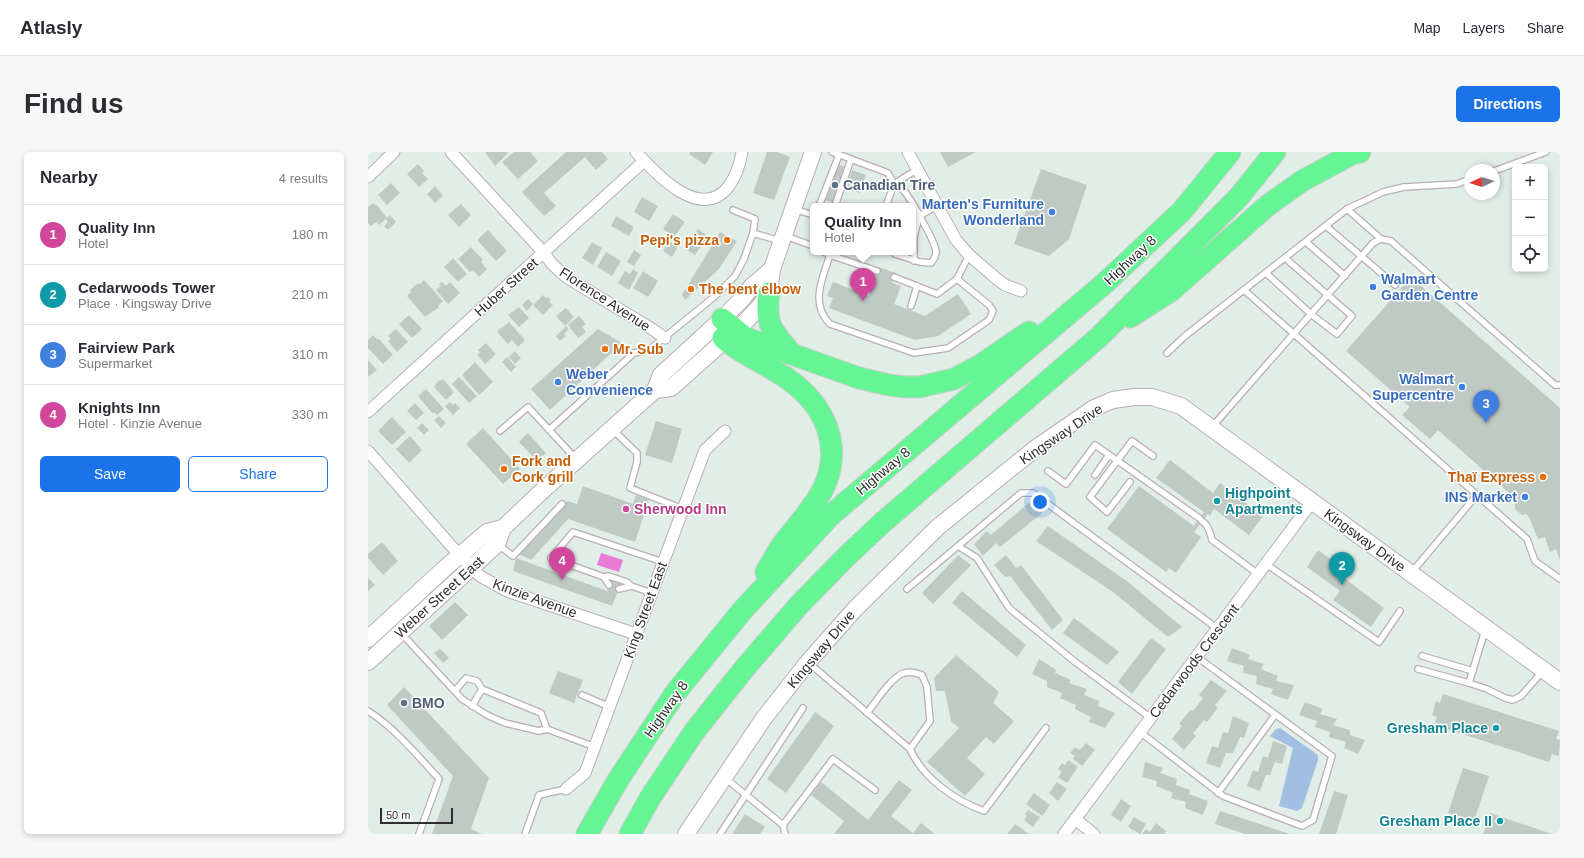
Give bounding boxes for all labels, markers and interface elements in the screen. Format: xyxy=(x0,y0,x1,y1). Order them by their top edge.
text: Atlasly xyxy=(20,17,82,38)
text: Map xyxy=(1413,20,1441,36)
text: Layers xyxy=(1463,20,1505,36)
text: Share xyxy=(1527,20,1564,36)
button: Directions xyxy=(1456,86,1560,122)
text: Find us xyxy=(24,88,124,119)
north arrow xyxy=(1464,164,1500,200)
map controls xyxy=(1512,164,1548,272)
button: + xyxy=(1512,164,1548,200)
text: Nearby xyxy=(40,168,98,187)
text: 4 results xyxy=(279,171,328,186)
place label: Canadian Tire xyxy=(843,177,936,193)
marker: Canadian Tire xyxy=(830,180,840,190)
place label: Marten's Furniture Wonderland xyxy=(922,196,1044,228)
button: − xyxy=(1512,200,1548,236)
popup xyxy=(810,203,916,255)
marker: Marten's Furniture Wonderland xyxy=(1047,207,1057,217)
text: Quality Inn xyxy=(824,213,902,230)
text: Quality Inn xyxy=(78,219,156,236)
text: 1 xyxy=(49,227,57,242)
text: 180 m xyxy=(292,227,328,242)
text: Hotel xyxy=(824,230,855,245)
place label: Pepi's pizza xyxy=(640,232,719,248)
street label: Highway 8 xyxy=(1101,232,1160,288)
marker: Pepi's pizza xyxy=(722,235,732,245)
text: Hotel xyxy=(78,236,108,251)
button: locate xyxy=(1512,236,1548,272)
street label: Huber Street xyxy=(471,254,541,320)
street label: Florence Avenue xyxy=(557,264,653,334)
pin: 1 xyxy=(850,268,876,301)
place label: Walmart Garden Centre xyxy=(1381,271,1478,303)
text: Cedarwoods Tower xyxy=(78,279,215,296)
place label: The bent elbow xyxy=(699,281,801,297)
marker: Walmart Garden Centre xyxy=(1368,282,1378,292)
marker: The bent elbow xyxy=(686,284,696,294)
text: 2 xyxy=(49,287,57,302)
text: 210 m xyxy=(292,287,328,302)
text: Place · Kingsway Drive xyxy=(78,296,212,311)
text: Fairview Park xyxy=(78,339,175,356)
place label: Mr. Sub xyxy=(613,341,664,357)
marker: Mr. Sub xyxy=(600,344,610,354)
text: 3 xyxy=(49,347,57,362)
text: 310 m xyxy=(292,347,328,362)
text: Supermarket xyxy=(78,356,152,371)
place label: Weber Convenience xyxy=(566,366,653,398)
place label: Walmart Supercentre xyxy=(1372,371,1454,403)
marker: Weber Convenience xyxy=(553,377,563,387)
marker: Walmart Supercentre xyxy=(1457,382,1467,392)
pin: 3 xyxy=(1473,390,1499,423)
text: Knights Inn xyxy=(78,399,161,416)
street label: Kingsway Drive xyxy=(1017,400,1106,468)
text: 4 xyxy=(49,407,57,422)
text: 330 m xyxy=(292,407,328,422)
text: Hotel · Kinzie Avenue xyxy=(78,416,202,431)
street label: Highway 8 xyxy=(853,444,913,498)
place label: Fork and Cork grill xyxy=(512,453,573,485)
button: Save xyxy=(40,456,180,492)
button: Share xyxy=(188,456,328,492)
marker: Fork and Cork grill xyxy=(499,464,509,474)
place label: Thaï Express xyxy=(1448,469,1535,485)
marker: Thaï Express xyxy=(1538,472,1548,482)
place label: Highpoint Apartments xyxy=(1225,485,1303,517)
place label: INS Market xyxy=(1445,489,1517,505)
your location xyxy=(1030,492,1050,512)
marker: INS Market xyxy=(1520,492,1530,502)
marker: Highpoint Apartments xyxy=(1212,496,1222,506)
place label: Sherwood Inn xyxy=(634,501,727,517)
marker: Sherwood Inn xyxy=(621,504,631,514)
street label: Kingsway Drive xyxy=(1321,505,1409,575)
pin: 4 xyxy=(549,547,575,580)
pin: 2 xyxy=(1329,552,1355,585)
street label: Weber Street East xyxy=(391,553,487,641)
street label: King Street East xyxy=(620,560,670,660)
street label: Kinzie Avenue xyxy=(491,575,580,621)
street label: Cedarwoods Crescent xyxy=(1146,601,1242,721)
street label: Kingsway Drive xyxy=(784,607,858,691)
street label: Highway 8 xyxy=(641,677,691,740)
place label: BMO xyxy=(412,695,445,711)
marker: BMO xyxy=(399,698,409,708)
place label: Gresham Place xyxy=(1387,720,1488,736)
marker: Gresham Place xyxy=(1491,723,1501,733)
scale bar xyxy=(380,806,453,825)
text: 50 m xyxy=(386,809,410,821)
place label: Gresham Place II xyxy=(1379,813,1492,829)
marker: Gresham Place II xyxy=(1495,816,1505,826)

